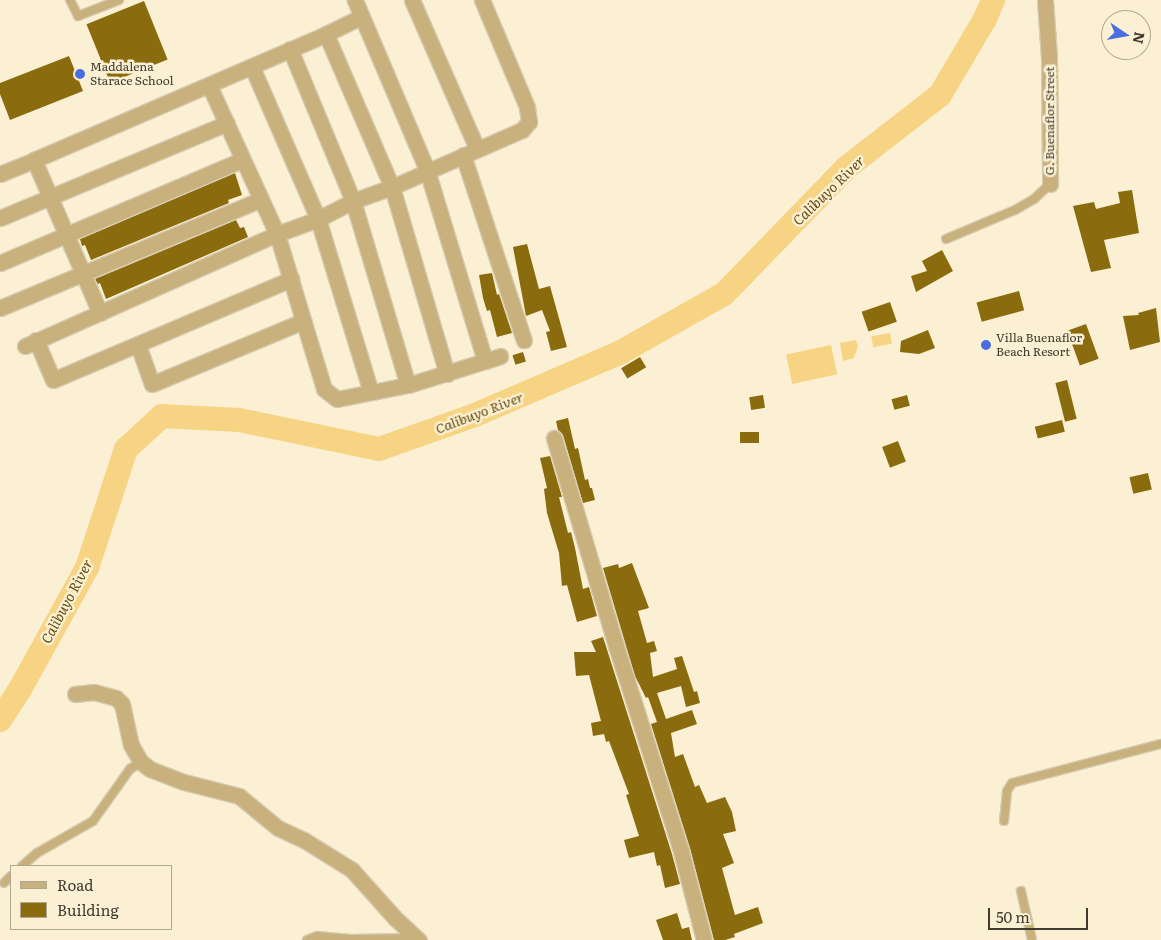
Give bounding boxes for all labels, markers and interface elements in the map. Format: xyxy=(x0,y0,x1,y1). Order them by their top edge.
north arrow xyxy=(1101,10,1151,60)
text: N xyxy=(1129,30,1151,46)
place label: Maddalena Starace School xyxy=(90,60,174,88)
street label: G. Buenaflor Street xyxy=(1043,67,1057,175)
marker: Maddalena Starace School xyxy=(74,68,86,80)
water label: Calibuyo River xyxy=(789,152,867,228)
place label: Villa Buenaflor Beach Resort xyxy=(996,331,1082,359)
marker: Villa Buenaflor Beach Resort xyxy=(980,339,992,351)
water label: Calibuyo River xyxy=(433,388,525,436)
water label: Calibuyo River xyxy=(37,556,95,646)
legend xyxy=(10,865,172,930)
text: Road xyxy=(57,873,93,896)
text: Building xyxy=(57,898,119,921)
scale bar xyxy=(991,898,1091,930)
text: 50 m xyxy=(996,905,1030,928)

